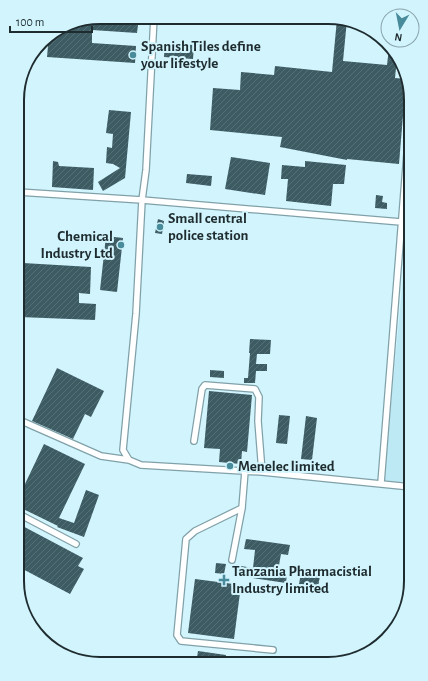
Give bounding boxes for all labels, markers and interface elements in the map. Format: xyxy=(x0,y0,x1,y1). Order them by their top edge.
scale bar xyxy=(10,8,92,34)
north arrow xyxy=(380,8,420,48)
text: 100 m xyxy=(16,16,44,28)
text: N xyxy=(394,31,403,43)
place label: Spanish Tiles define your lifestyle xyxy=(140,39,261,71)
marker: Spanish Tiles define your lifestyle xyxy=(128,50,138,60)
place label: Small central police station xyxy=(168,211,249,243)
marker: Small central police station xyxy=(155,222,165,232)
place label: Chemical Industry Ltd xyxy=(41,229,113,261)
marker: Chemical Industry Ltd xyxy=(116,240,126,250)
place label: Menelec limited xyxy=(238,459,335,474)
marker: Menelec limited xyxy=(225,461,235,471)
place label: Tanzania Pharmacistial Industry limited xyxy=(232,564,372,596)
marker: Tanzania Pharmacistial Industry limited xyxy=(219,575,229,585)

